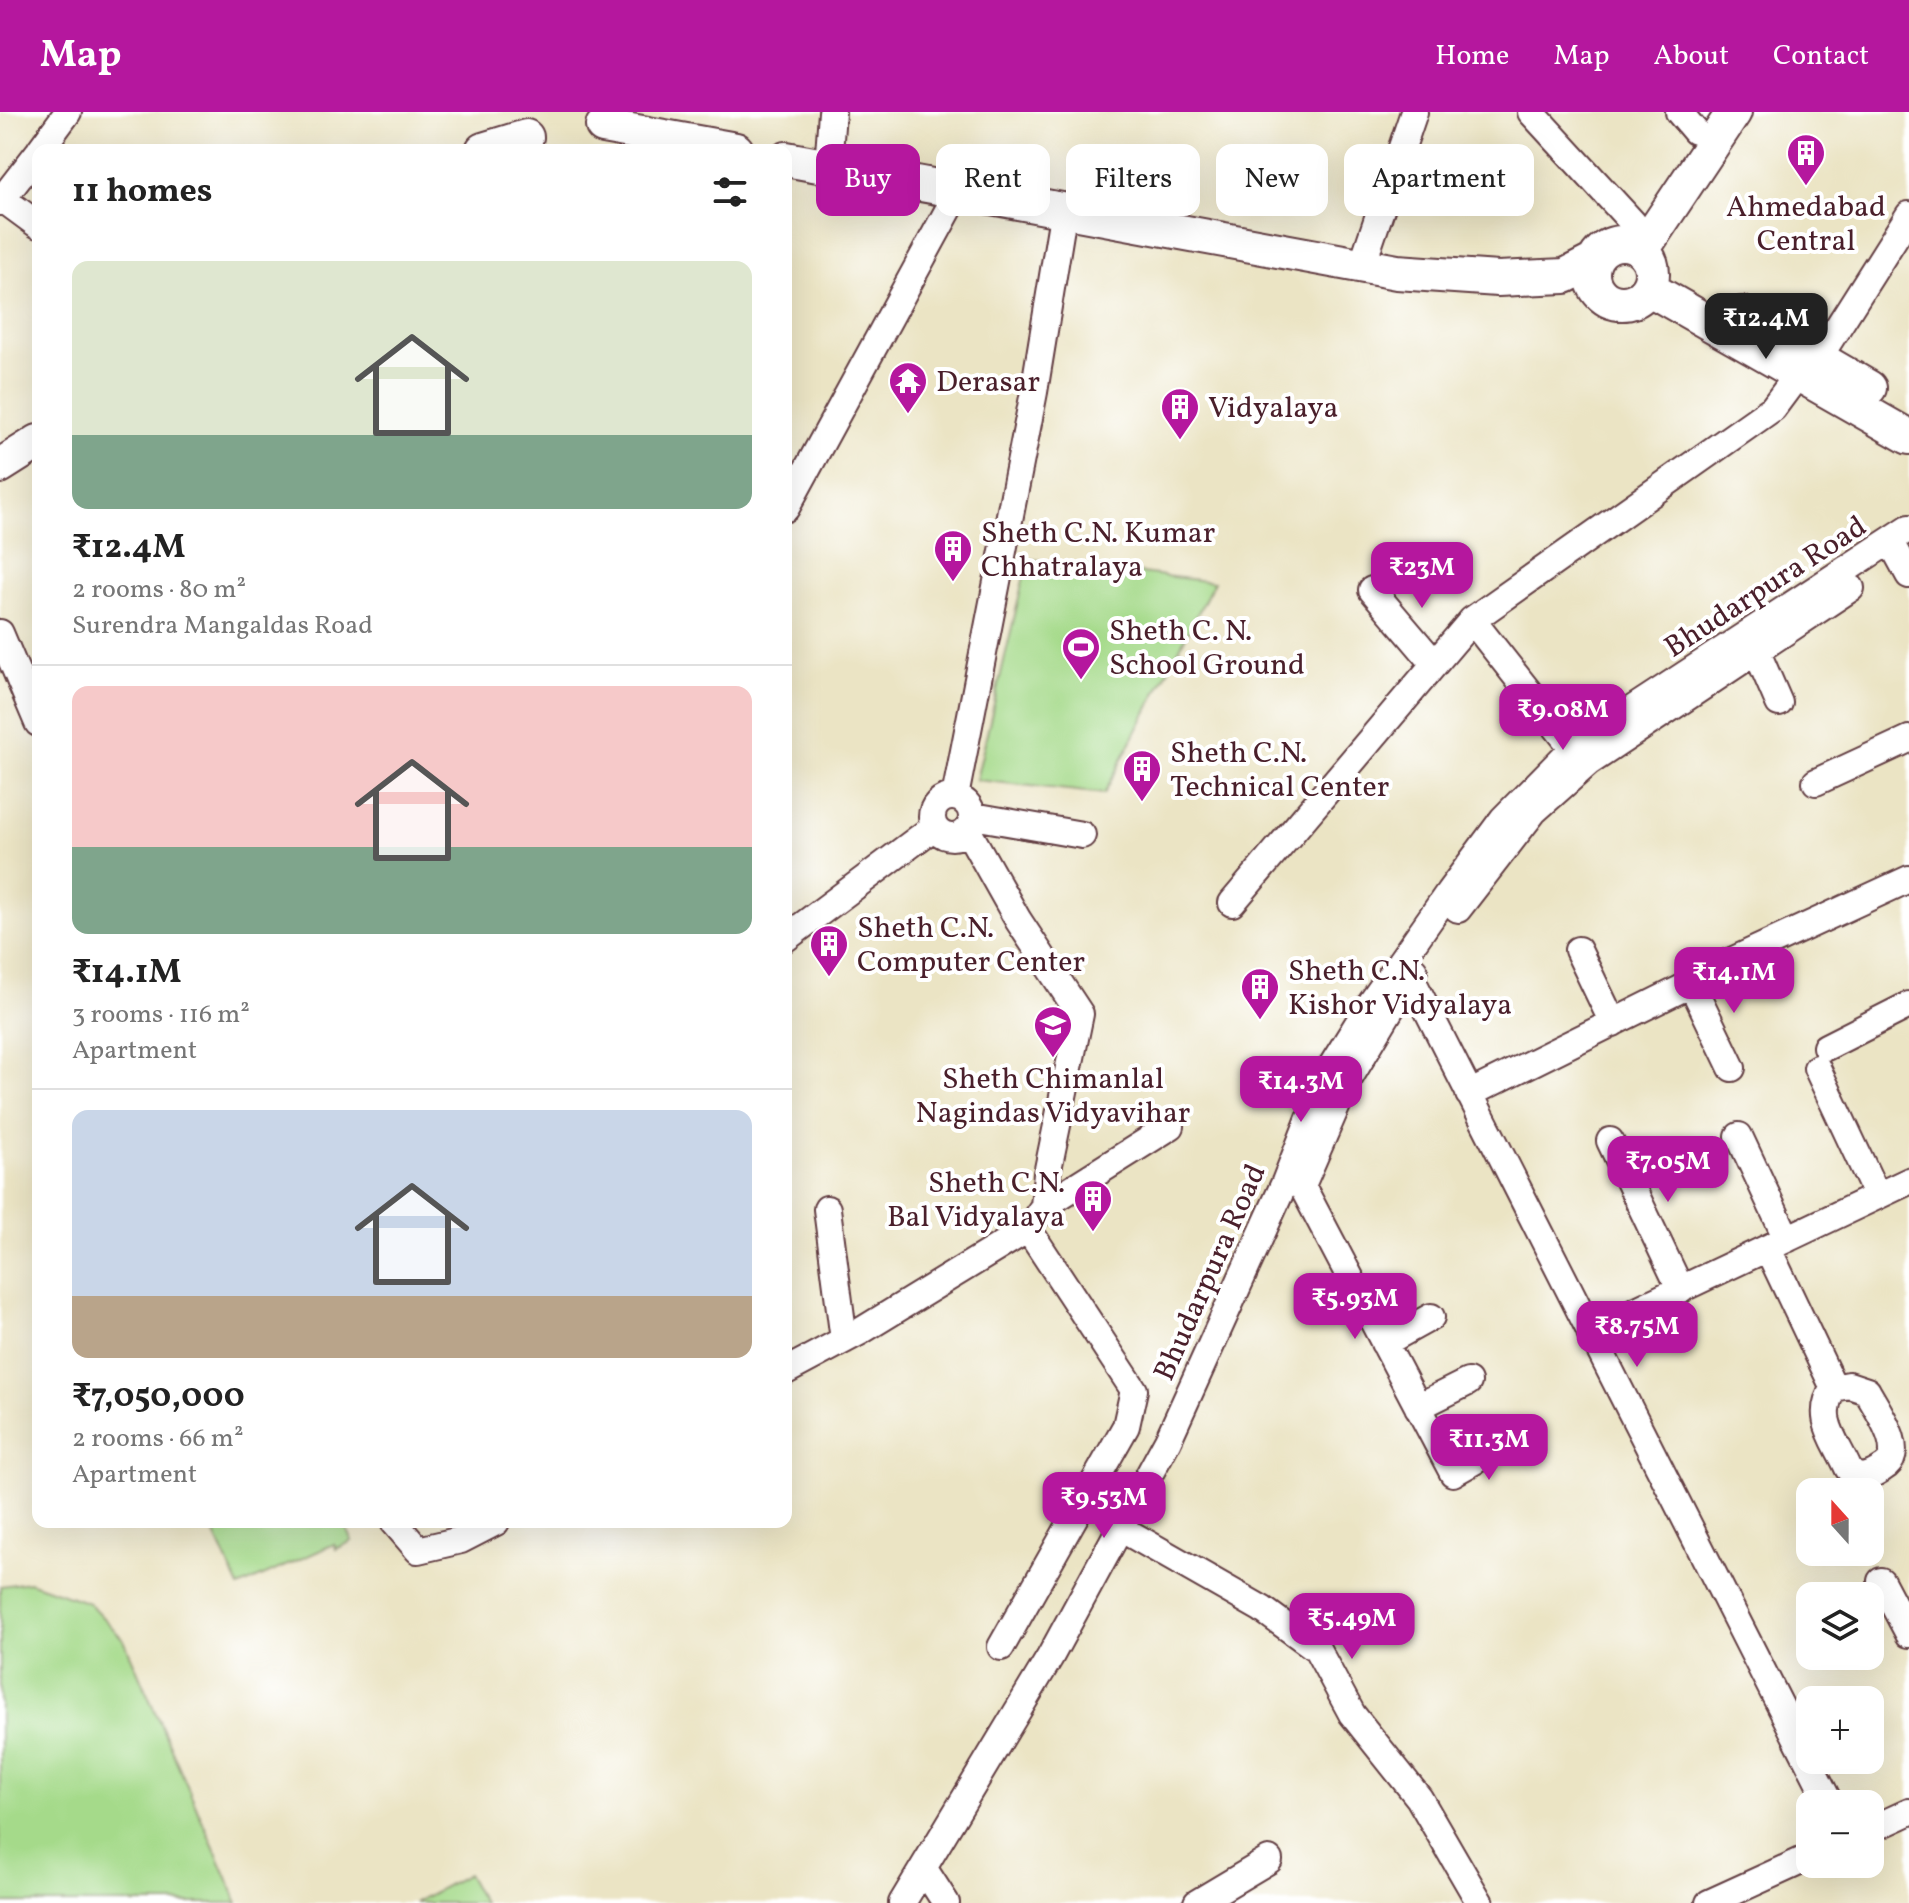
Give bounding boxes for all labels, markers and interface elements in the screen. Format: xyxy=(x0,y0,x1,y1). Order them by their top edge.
text: Map xyxy=(40,30,121,83)
text: Home xyxy=(1435,37,1509,76)
text: Map xyxy=(1553,37,1609,76)
text: About xyxy=(1653,37,1729,76)
text: Contact xyxy=(1773,37,1869,76)
building icon: Ahmedabad Central xyxy=(1785,132,1827,187)
chip: Buy xyxy=(816,144,920,216)
chip: Rent xyxy=(936,144,1050,216)
chip: Filters xyxy=(1066,144,1200,216)
chip: New xyxy=(1216,144,1328,216)
chip: Apartment xyxy=(1344,144,1534,216)
text: 11 homes xyxy=(72,169,212,216)
icon: filters xyxy=(708,170,752,214)
place label: Ahmedabad Central xyxy=(1726,187,1886,263)
pin: ₹12.4M xyxy=(1701,293,1831,361)
text: ₹12.4M xyxy=(1723,301,1809,337)
icon: home xyxy=(340,313,484,457)
temple icon: Derasar xyxy=(887,360,929,415)
place label: Derasar xyxy=(936,362,1040,404)
building icon: Vidyalaya xyxy=(1159,386,1201,441)
place label: Vidyalaya xyxy=(1208,388,1338,430)
street label: Bhudarpura Road xyxy=(1657,507,1875,669)
place label: Sheth C.N. Kumar Chhatralaya xyxy=(981,513,1215,589)
text: ₹12.4M xyxy=(72,525,185,572)
building icon: Sheth C.N. Kumar Chhatralaya xyxy=(932,528,974,583)
pin: ₹23M xyxy=(1375,542,1469,610)
text: ₹23M xyxy=(1389,550,1455,586)
text: 2 rooms · 80 m² xyxy=(72,572,246,608)
text: Surendra Mangaldas Road xyxy=(72,608,373,644)
place label: Sheth C. N. School Ground xyxy=(1109,611,1305,687)
sports icon: Sheth C. N. School Ground xyxy=(1060,626,1102,681)
pin: ₹9.08M xyxy=(1498,684,1628,752)
text: ₹9.08M xyxy=(1517,692,1609,728)
place label: Sheth C.N. Technical Center xyxy=(1170,733,1389,809)
icon: home xyxy=(340,738,484,882)
building icon: Sheth C.N. Technical Center xyxy=(1121,748,1163,803)
place label: Sheth C.N. Computer Center xyxy=(857,908,1085,984)
building icon: Sheth C.N. Computer Center xyxy=(808,923,850,978)
pin: ₹14.1M xyxy=(1669,947,1799,1015)
text: ₹14.1M xyxy=(72,950,181,997)
place label: Sheth C.N. Kishor Vidyalaya xyxy=(1288,951,1512,1027)
text: ₹14.1M xyxy=(1692,955,1776,991)
building icon: Sheth C.N. Kishor Vidyalaya xyxy=(1239,966,1281,1021)
text: 3 rooms · 116 m² xyxy=(72,997,250,1033)
school or university icon: Sheth Chimanlal Nagindas Vidyavihar xyxy=(1032,1004,1074,1059)
text: Apartment xyxy=(72,1033,197,1069)
pin: ₹14.3M xyxy=(1236,1056,1366,1124)
place label: Sheth Chimanlal Nagindas Vidyavihar xyxy=(916,1059,1190,1135)
text: ₹14.3M xyxy=(1258,1064,1344,1100)
pin: ₹7.05M xyxy=(1603,1136,1733,1204)
text: ₹7.05M xyxy=(1625,1144,1711,1180)
street label: Bhudarpura Road xyxy=(1144,1158,1277,1388)
icon: home xyxy=(340,1162,484,1306)
place label: Sheth C.N. Bal Vidyalaya xyxy=(887,1163,1065,1239)
building icon: Sheth C.N. Bal Vidyalaya xyxy=(1072,1178,1114,1233)
pin: ₹5.93M xyxy=(1290,1273,1420,1341)
text: ₹5.93M xyxy=(1312,1281,1398,1317)
pin: ₹8.75M xyxy=(1572,1301,1702,1369)
text: ₹8.75M xyxy=(1595,1309,1679,1345)
text: ₹7,050,000 xyxy=(72,1374,245,1421)
pin: ₹11.3M xyxy=(1424,1414,1554,1482)
text: 2 rooms · 66 m² xyxy=(72,1421,244,1457)
text: ₹11.3M xyxy=(1449,1422,1529,1458)
text: Apartment xyxy=(72,1457,197,1493)
pin: ₹9.53M xyxy=(1039,1472,1169,1540)
north arrow xyxy=(1796,1478,1884,1566)
map controls xyxy=(1796,1478,1884,1878)
text: ₹9.53M xyxy=(1061,1480,1147,1516)
button: layers xyxy=(1796,1582,1884,1670)
pin: ₹5.49M xyxy=(1287,1593,1417,1661)
text: ₹5.49M xyxy=(1308,1601,1396,1637)
button: + xyxy=(1796,1686,1884,1774)
button: − xyxy=(1796,1790,1884,1878)

